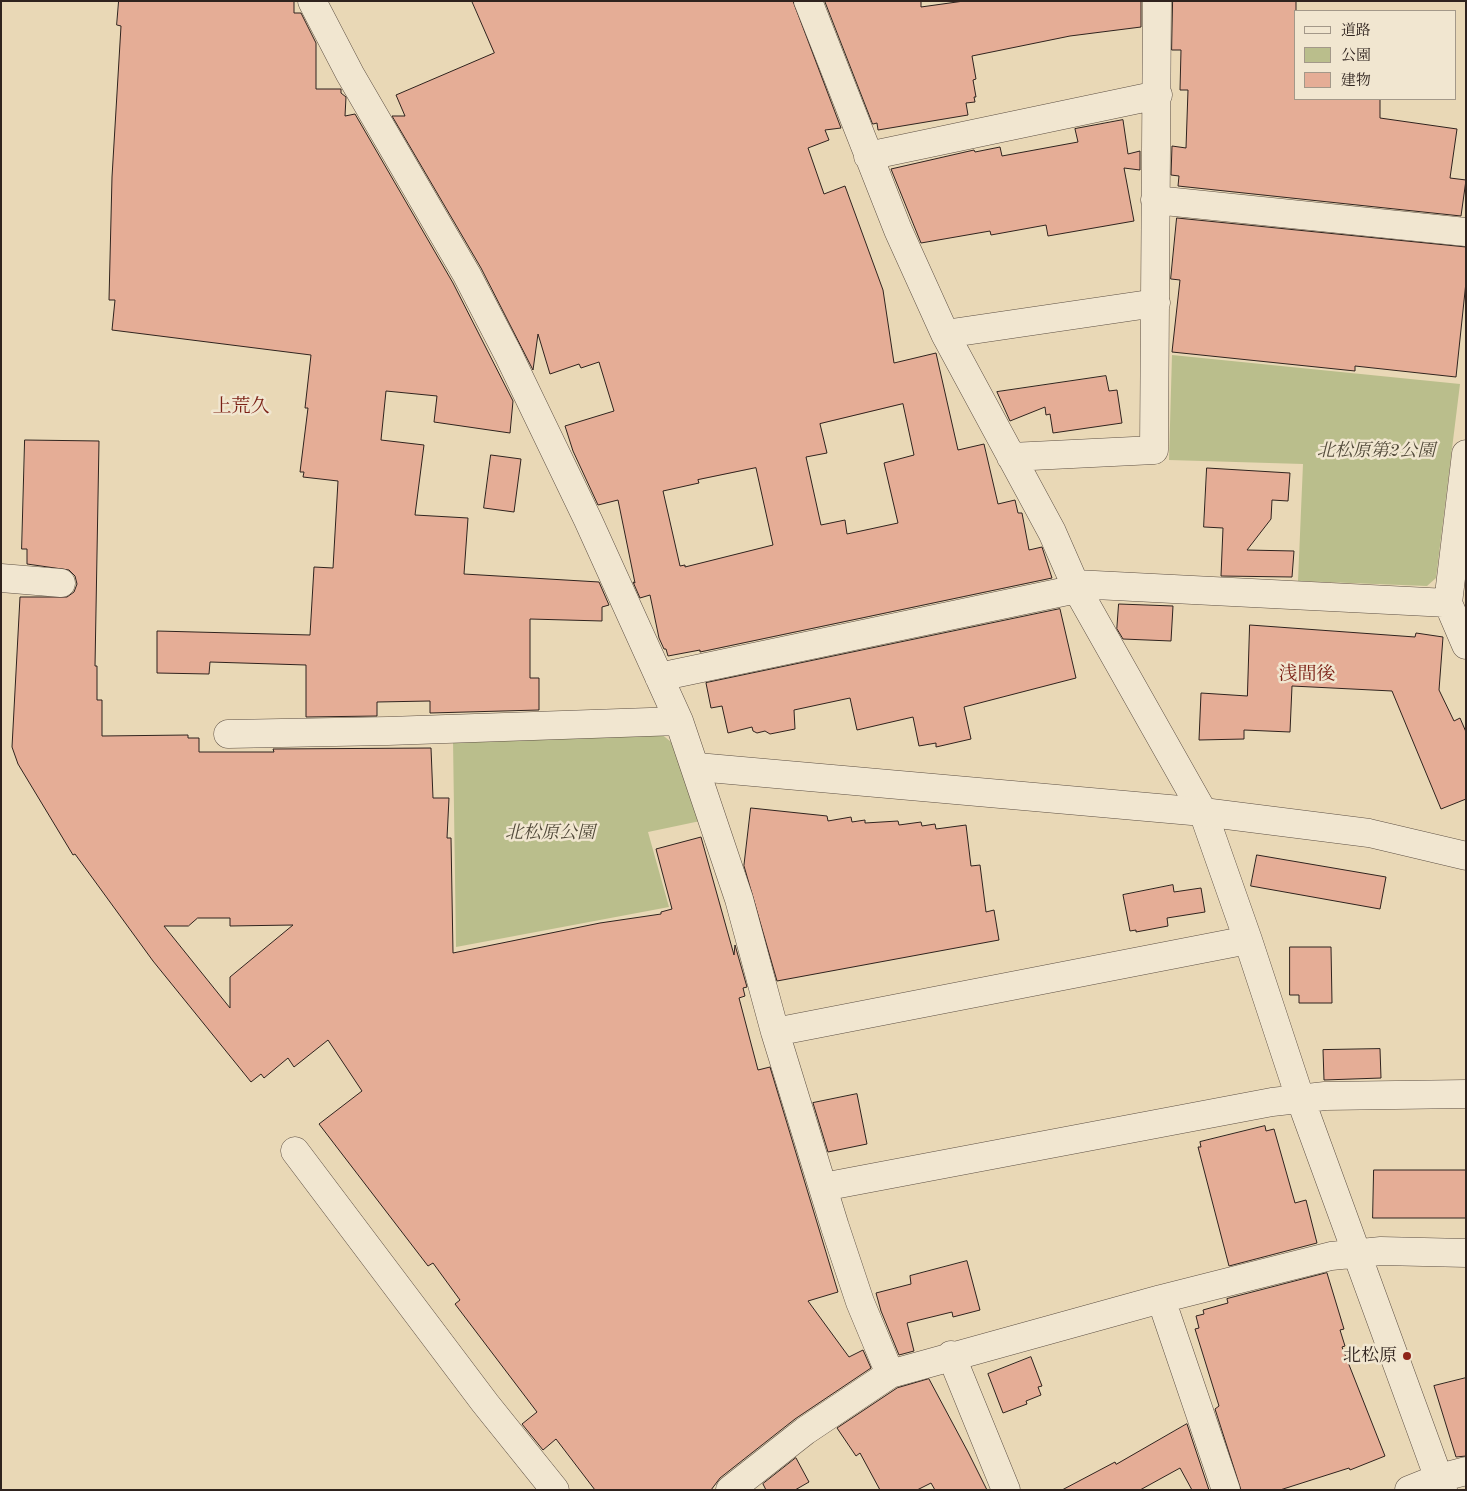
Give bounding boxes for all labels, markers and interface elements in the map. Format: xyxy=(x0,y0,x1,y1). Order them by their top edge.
legend xyxy=(1294,10,1457,100)
text: 道路 xyxy=(1341,24,1371,39)
text: 公園 xyxy=(1341,49,1371,64)
text: 建物 xyxy=(1341,74,1371,89)
district label: 上荒久 xyxy=(213,396,269,418)
park label: 北松原第2公園 xyxy=(1317,440,1435,462)
district label: 浅間後 xyxy=(1279,664,1335,686)
park label: 北松原公園 xyxy=(505,822,595,844)
place label: 北松原 xyxy=(1343,1345,1397,1367)
marker: 北松原 xyxy=(1401,1350,1413,1362)

